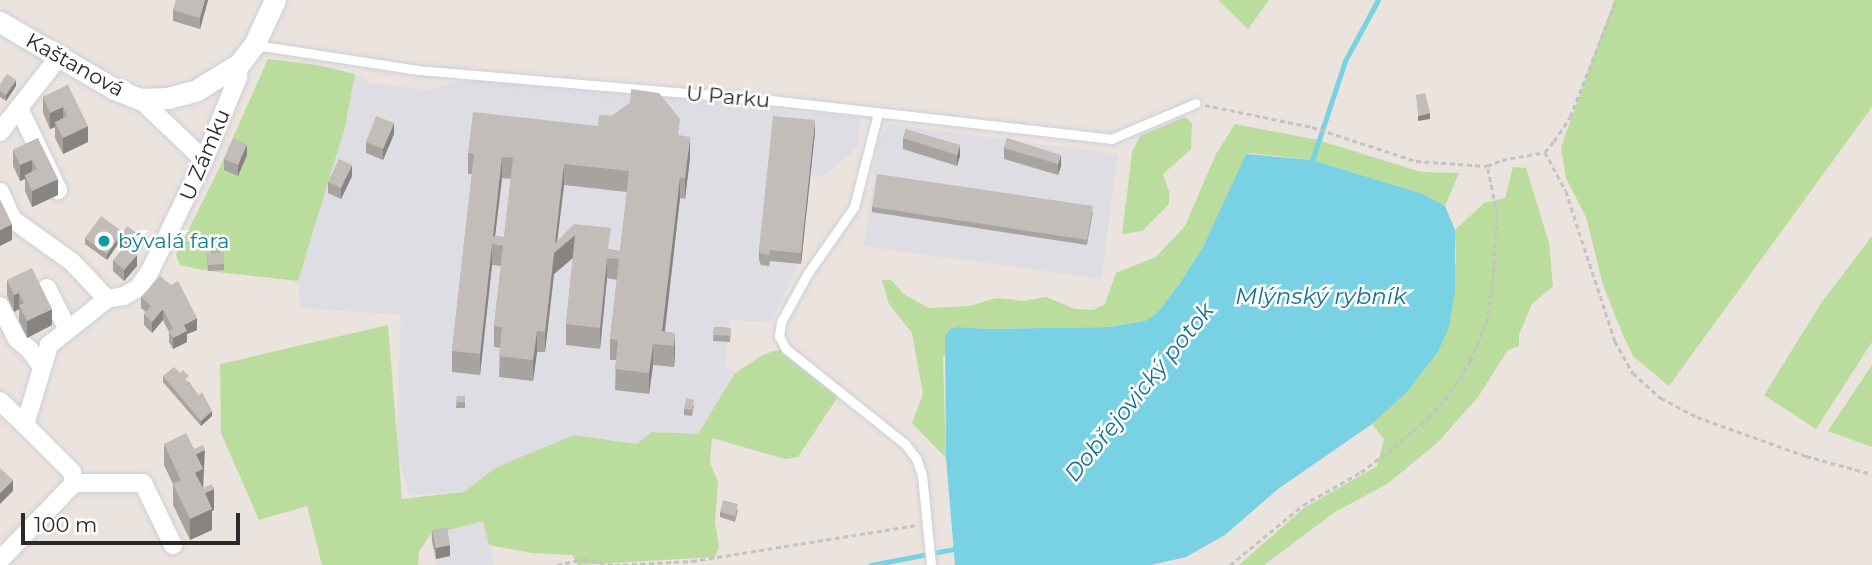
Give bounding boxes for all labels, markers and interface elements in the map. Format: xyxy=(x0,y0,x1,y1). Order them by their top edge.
street label: Kaštanová xyxy=(22,28,128,102)
street label: U Parku xyxy=(685,81,771,113)
street label: U Zámku xyxy=(174,105,236,205)
place label: bývalá fara xyxy=(118,228,229,254)
marker: bývalá fara xyxy=(96,233,112,249)
water label: Mlýnský rybník xyxy=(1235,282,1407,310)
water label: Dobřejovický potok xyxy=(1058,297,1220,487)
scale bar xyxy=(24,498,243,542)
text: 100 m xyxy=(34,512,97,537)

